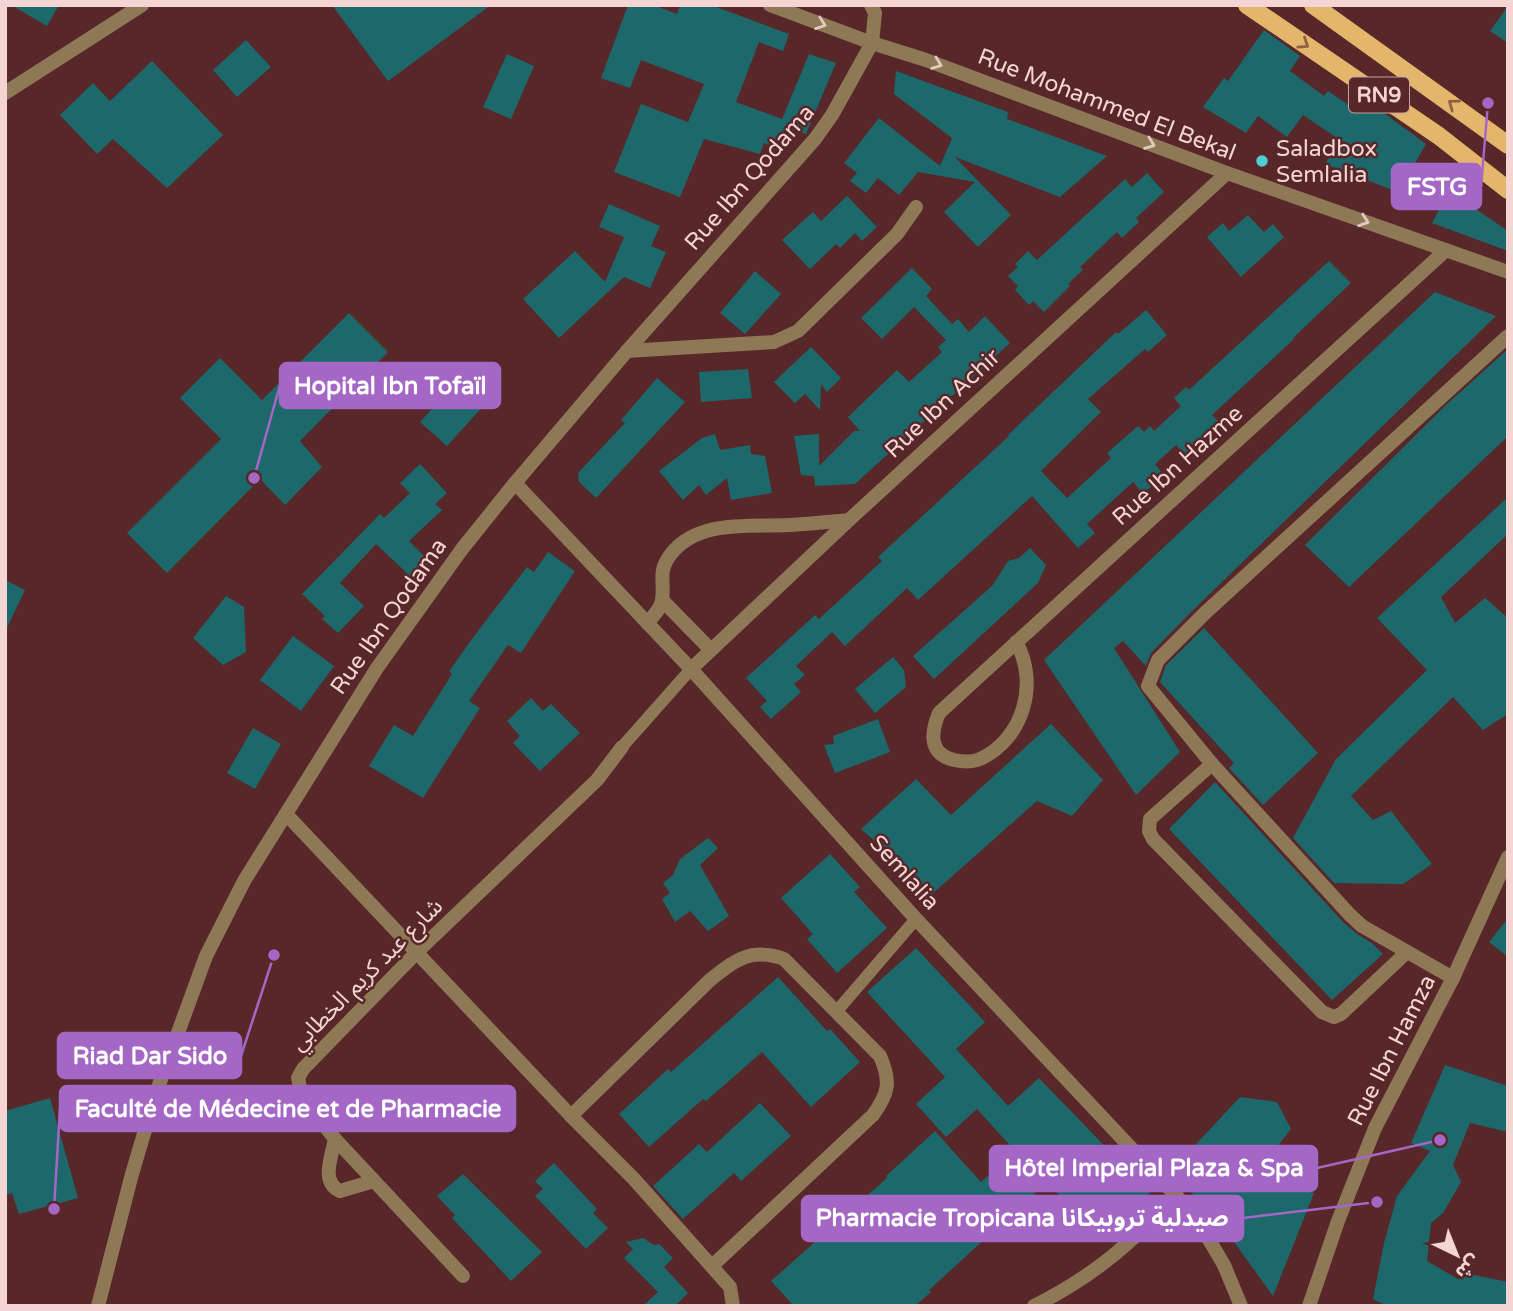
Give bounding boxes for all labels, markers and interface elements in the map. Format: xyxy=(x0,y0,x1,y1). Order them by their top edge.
one-way arrow xyxy=(815,16,827,30)
one-way arrow xyxy=(1296,35,1309,48)
street label: Rue Mohammed El Bekal xyxy=(974,43,1240,167)
one-way arrow xyxy=(931,56,943,70)
road number: RN9 xyxy=(1349,78,1409,112)
street label: Rue Ibn Qodama xyxy=(679,99,821,256)
one-way arrow xyxy=(1448,100,1461,113)
place label: Saladbox Semlalia xyxy=(1276,135,1377,189)
one-way arrow xyxy=(1144,136,1156,150)
marker: Saladbox Semlalia xyxy=(1254,153,1270,169)
callout: FSTG xyxy=(1392,164,1481,209)
text: FSTG xyxy=(1407,173,1467,202)
one-way arrow xyxy=(1357,213,1370,227)
street label: Rue Ibn Achir xyxy=(879,343,1006,464)
callout: Hopital Ibn Tofaïl xyxy=(280,363,500,408)
text: Hopital Ibn Tofaïl xyxy=(294,372,486,401)
street label: Rue Ibn Hazme xyxy=(1107,400,1249,532)
street label: Rue Ibn Qodama xyxy=(325,533,453,700)
street label: Semlalia xyxy=(863,829,945,916)
street label: شارع عبد كريم الخطابي xyxy=(285,893,451,1059)
street label: Rue Ibn Hamza xyxy=(1342,970,1442,1131)
callout: Riad Dar Sido xyxy=(58,1033,241,1078)
text: Riad Dar Sido xyxy=(73,1042,227,1071)
callout: Faculté de Médecine et de Pharmacie xyxy=(60,1086,515,1131)
text: Faculté de Médecine et de Pharmacie xyxy=(75,1095,502,1124)
callout: Hôtel Imperial Plaza & Spa xyxy=(990,1146,1317,1191)
text: Hôtel Imperial Plaza & Spa xyxy=(1004,1154,1304,1183)
callout: Pharmacie Tropicana صيدلية تروبيكانا xyxy=(802,1196,1243,1241)
text: Pharmacie Tropicana صيدلية تروبيكانا xyxy=(815,1204,1229,1233)
north arrow xyxy=(1422,1220,1492,1290)
text: ش xyxy=(1451,1250,1485,1284)

